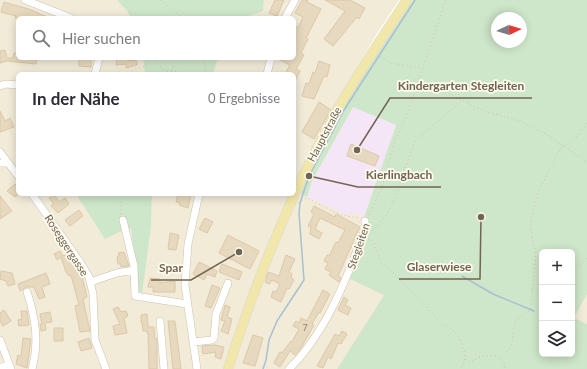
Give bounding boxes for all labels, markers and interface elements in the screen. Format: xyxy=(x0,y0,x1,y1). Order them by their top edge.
north arrow xyxy=(491,12,527,48)
search box xyxy=(16,16,296,60)
icon: search xyxy=(30,27,52,49)
text: Hier suchen xyxy=(62,29,141,47)
callout: Kindergarten Stegleiten xyxy=(390,74,532,98)
text: Kindergarten Stegleiten xyxy=(398,78,525,93)
text: In der Nähe xyxy=(32,88,120,109)
text: 0 Ergebnisse xyxy=(208,90,280,106)
street label: Hauptstraße xyxy=(304,104,344,164)
callout: Kierlingbach xyxy=(358,163,441,187)
text: Kierlingbach xyxy=(366,167,433,182)
street label: Roseggergasse xyxy=(42,212,92,278)
street label: Stegleiten xyxy=(344,221,372,271)
map controls xyxy=(539,249,575,357)
button: + xyxy=(539,249,575,285)
callout: Glaserwiese xyxy=(399,255,480,279)
callout: Spar xyxy=(151,256,191,280)
text: Glaserwiese xyxy=(407,259,472,274)
text: Spar xyxy=(159,260,183,275)
button: − xyxy=(539,285,575,321)
button: layers xyxy=(539,321,575,357)
house number: 7 xyxy=(302,322,308,333)

